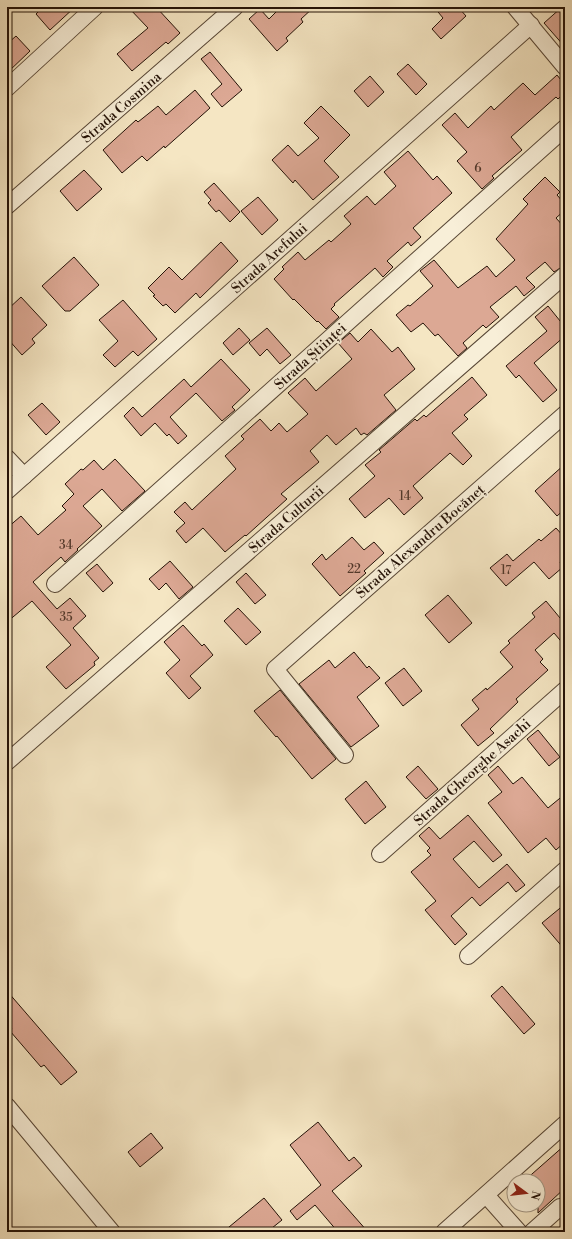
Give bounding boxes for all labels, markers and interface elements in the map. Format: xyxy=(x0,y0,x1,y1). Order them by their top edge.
street label: Strada Cosmina xyxy=(78,68,166,147)
house number: 6 xyxy=(474,161,482,176)
street label: Strada Arefului xyxy=(228,220,312,298)
street label: Strada Științei xyxy=(271,319,351,394)
street label: Strada Alexandru Bocăneț xyxy=(352,481,489,603)
street label: Strada Culturii xyxy=(245,482,328,557)
house number: 14 xyxy=(399,489,411,504)
house number: 34 xyxy=(59,538,73,553)
house number: 22 xyxy=(347,562,361,577)
house number: 17 xyxy=(501,563,511,578)
house number: 35 xyxy=(59,610,73,625)
street label: Strada Gheorghe Asachi xyxy=(410,715,535,830)
north arrow xyxy=(506,1173,546,1213)
text: N xyxy=(527,1189,543,1202)

